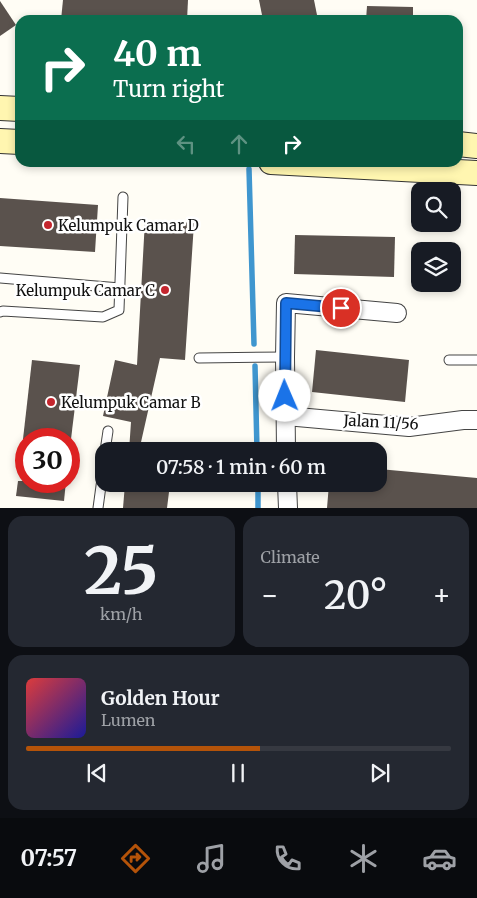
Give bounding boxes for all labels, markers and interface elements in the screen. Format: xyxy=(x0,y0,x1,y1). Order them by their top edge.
text: 40 m xyxy=(113,32,201,76)
icon: right xyxy=(30,35,95,100)
text: Turn right xyxy=(113,75,224,103)
icon: left xyxy=(172,130,200,158)
icon: ahead xyxy=(225,130,253,158)
icon: right xyxy=(278,130,306,158)
map controls xyxy=(411,182,461,292)
button: search xyxy=(411,182,461,232)
place label: Kelumpuk Camar D xyxy=(58,216,199,235)
marker: Kelumpuk Camar D xyxy=(42,219,54,231)
button: layers xyxy=(411,242,461,292)
place label: Kelumpuk Camar C xyxy=(16,281,155,300)
marker: Kelumpuk Camar C xyxy=(159,284,171,296)
pin xyxy=(320,287,362,329)
icon: arrive xyxy=(327,294,355,322)
position arrow xyxy=(258,369,310,421)
place label: Kelumpuk Camar B xyxy=(61,393,200,412)
marker: Kelumpuk Camar B xyxy=(45,396,57,408)
street label: Jalan 11/56 xyxy=(342,410,419,433)
speed limit sign: 30 xyxy=(15,428,80,493)
text: 07:58 · 1 min · 60 m xyxy=(156,455,326,479)
text: 25 xyxy=(84,530,159,612)
text: Climate xyxy=(261,547,320,567)
text: 20° xyxy=(324,572,388,619)
text: − xyxy=(261,577,279,613)
text: + xyxy=(432,577,451,613)
text: km/h xyxy=(100,604,142,624)
text: Golden Hour xyxy=(101,686,220,710)
text: Lumen xyxy=(101,710,155,730)
icon: previous xyxy=(83,759,111,787)
icon: pause xyxy=(224,759,252,787)
icon: next xyxy=(366,759,394,787)
icon: directions xyxy=(118,841,153,876)
icon: music xyxy=(194,841,229,876)
icon: phone xyxy=(270,841,305,876)
icon: climate xyxy=(346,841,381,876)
icon: car xyxy=(422,841,457,876)
text: 07:57 xyxy=(20,844,77,872)

